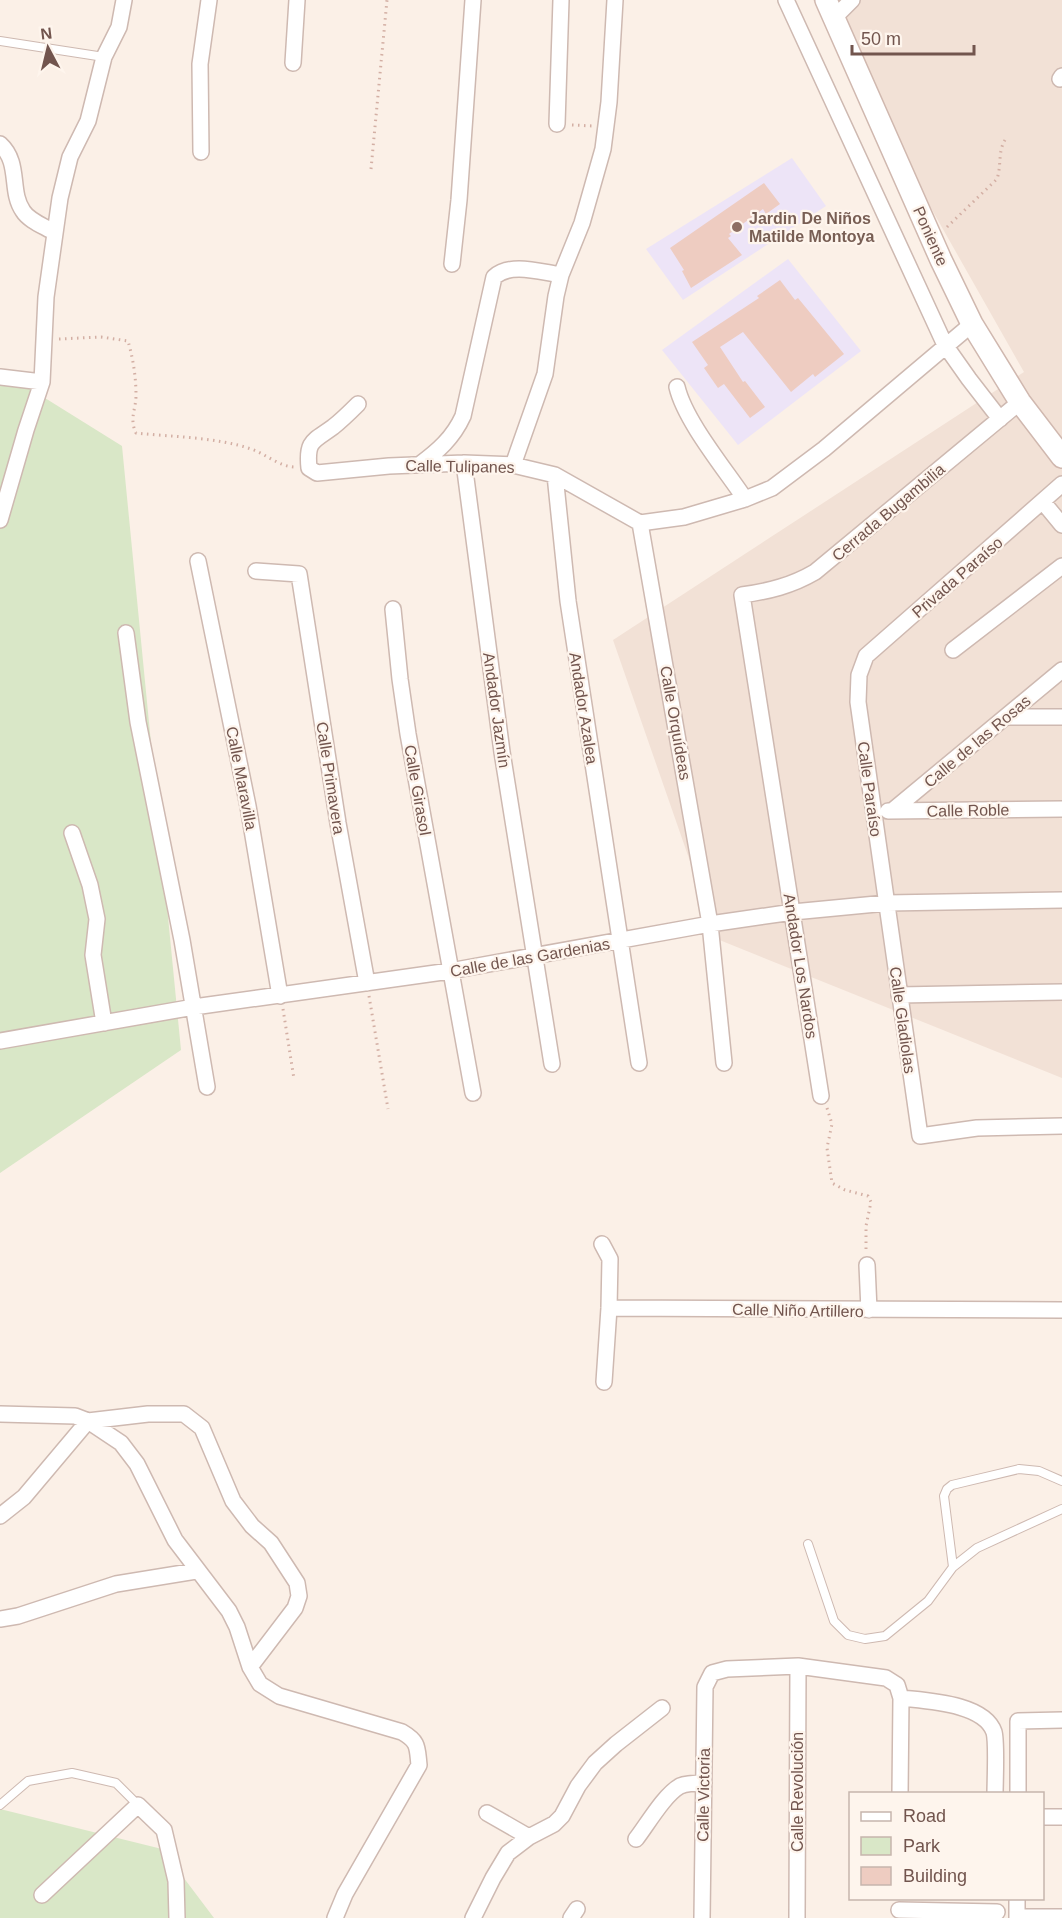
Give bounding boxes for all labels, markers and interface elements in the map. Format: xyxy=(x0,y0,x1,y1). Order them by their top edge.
north arrow xyxy=(18,18,78,78)
scale bar xyxy=(852,18,974,56)
text: N xyxy=(39,24,53,43)
text: 50 m xyxy=(861,29,901,49)
street label: Poniente xyxy=(910,204,951,269)
place label: Jardin De Niños Matilde Montoya xyxy=(749,210,874,245)
marker: Jardin De Niños Matilde Montoya xyxy=(730,220,744,234)
street label: Calle Tulipanes xyxy=(405,457,515,476)
street label: Cerrada Bugambilia xyxy=(829,460,948,564)
street label: Privada Paraíso xyxy=(909,534,1006,621)
street label: Andador Jazmín xyxy=(480,651,513,769)
street label: Andador Azalea xyxy=(566,651,601,765)
street label: Calle Orquídeas xyxy=(657,665,694,781)
street label: Calle de las Rosas xyxy=(921,692,1034,791)
street label: Calle Primavera xyxy=(313,721,348,836)
street label: Calle Maravilla xyxy=(223,725,260,831)
street label: Calle Paraíso xyxy=(854,740,885,838)
street label: Calle Girasol xyxy=(401,744,434,837)
street label: Calle Roble xyxy=(927,801,1010,820)
street label: Andador Los Nardos xyxy=(781,892,820,1040)
street label: Calle de las Gardenias xyxy=(449,935,611,980)
street label: Calle Gladiolas xyxy=(887,966,918,1075)
street label: Calle Niño Artillero xyxy=(732,1301,864,1320)
street label: Calle Revolución xyxy=(789,1732,806,1852)
street label: Calle Victoria xyxy=(694,1748,713,1842)
legend xyxy=(849,1792,1044,1900)
text: Road xyxy=(903,1806,946,1826)
text: Park xyxy=(903,1836,941,1856)
text: Building xyxy=(903,1866,967,1886)

